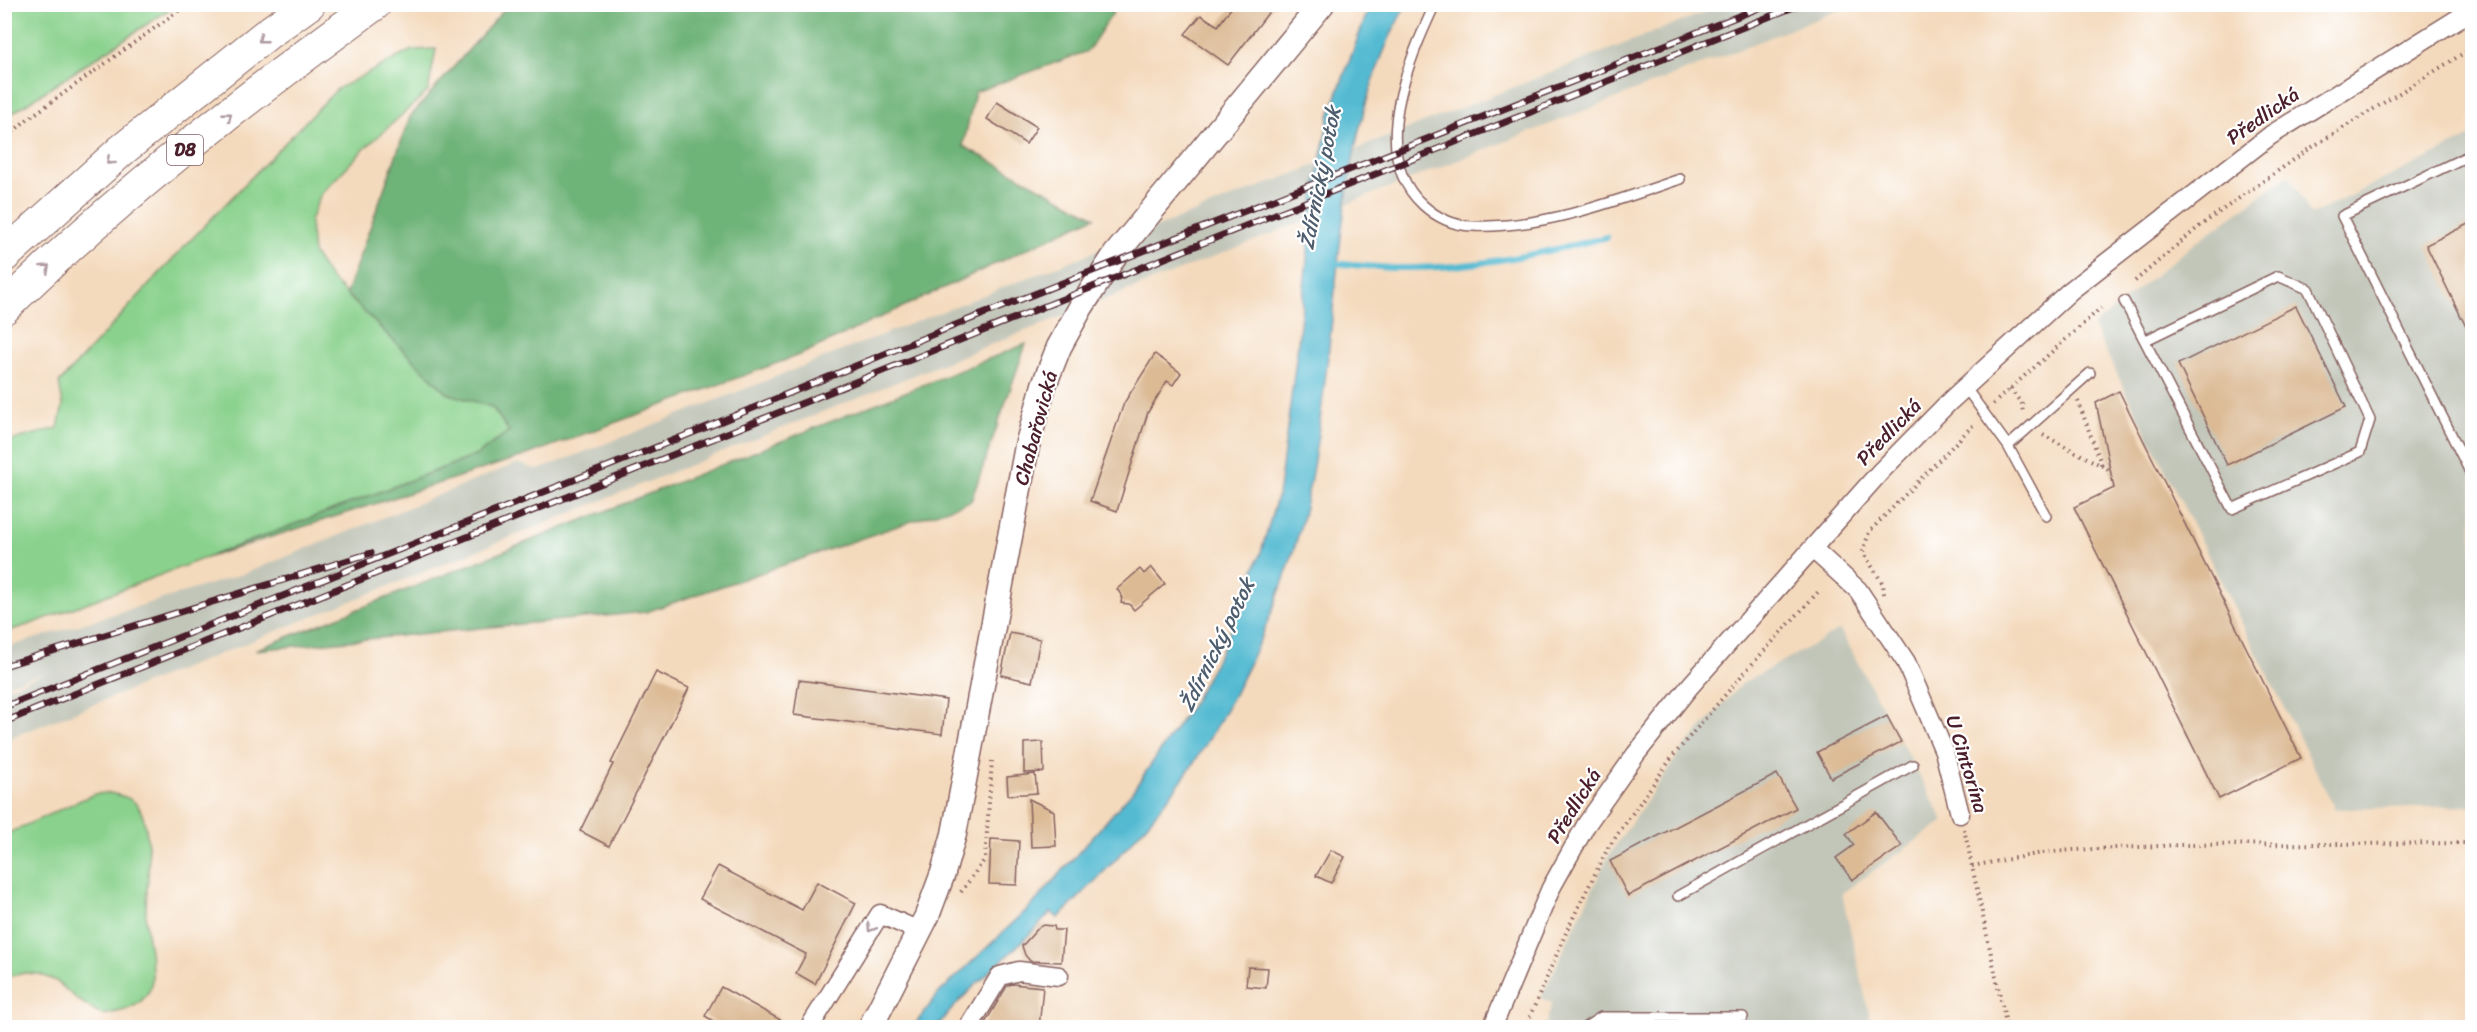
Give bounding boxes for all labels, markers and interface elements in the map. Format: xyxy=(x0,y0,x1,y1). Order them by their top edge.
one-way arrow xyxy=(257,31,268,42)
street label: Předlická xyxy=(2219,78,2307,154)
water label: Ždírnický potok xyxy=(1288,101,1353,253)
one-way arrow xyxy=(221,112,232,123)
road number: D8 xyxy=(167,135,203,165)
one-way arrow xyxy=(106,154,117,165)
one-way arrow xyxy=(40,264,50,275)
street label: Chabařovická xyxy=(1004,367,1068,489)
street label: Předlická xyxy=(1848,390,1930,474)
water label: Ždírnický potok xyxy=(1168,569,1267,718)
street label: U Cintorína xyxy=(1936,711,1998,817)
street label: Předlická xyxy=(1537,762,1611,850)
one-way arrow xyxy=(867,922,879,932)

